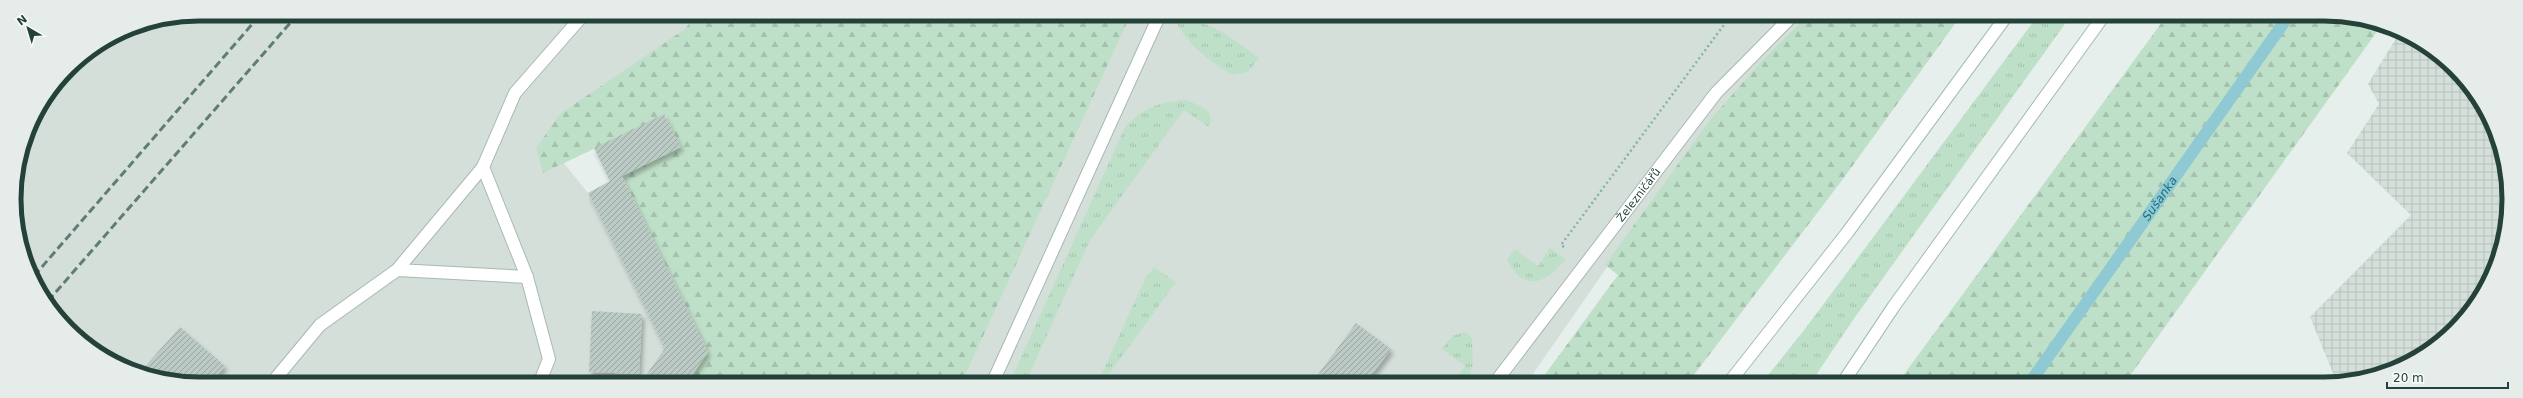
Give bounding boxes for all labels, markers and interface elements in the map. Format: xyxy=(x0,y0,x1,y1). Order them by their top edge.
north arrow xyxy=(8,8,48,48)
text: N xyxy=(15,13,30,28)
street label: Železničářů xyxy=(1614,165,1663,224)
water label: Sušanka xyxy=(2139,174,2180,223)
scale bar xyxy=(2387,364,2508,390)
text: 20 m xyxy=(2393,371,2424,385)

